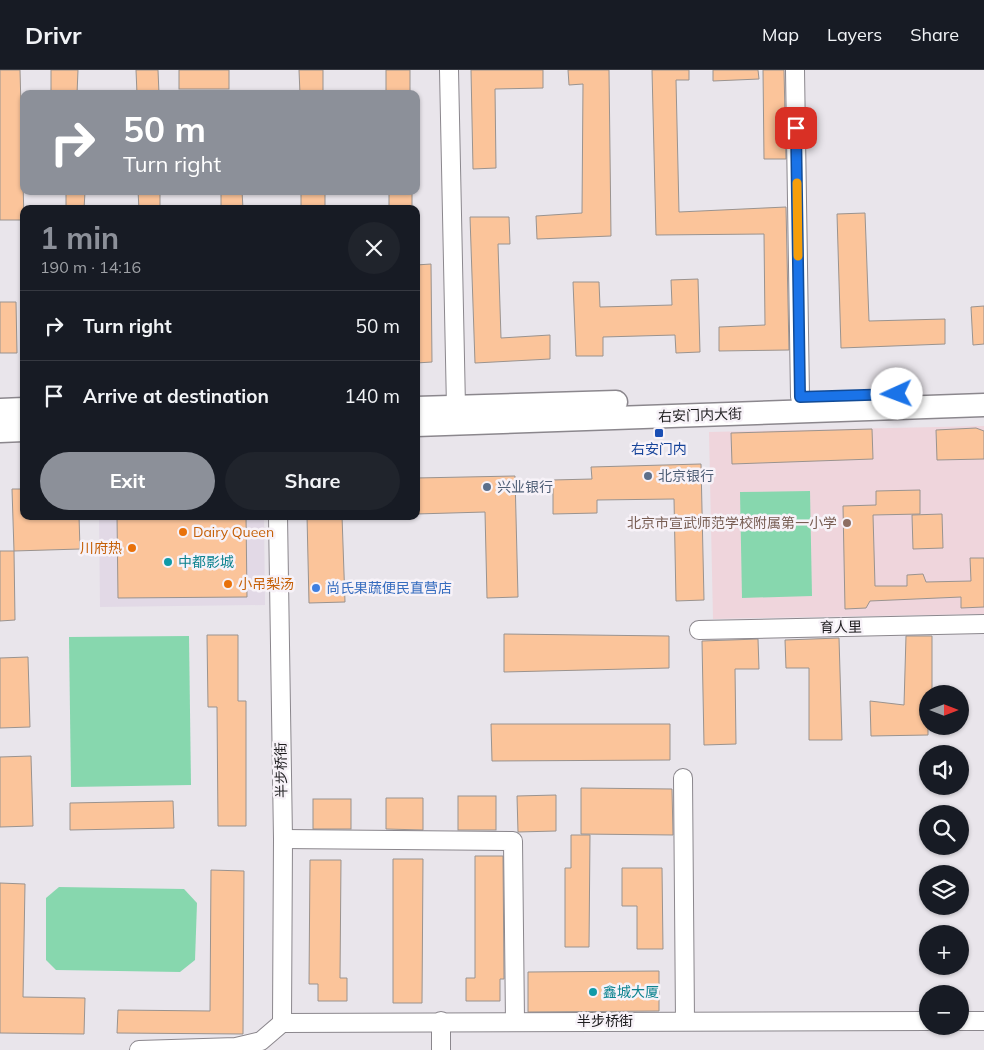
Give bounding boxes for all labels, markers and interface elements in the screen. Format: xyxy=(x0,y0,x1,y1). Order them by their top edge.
text: Drivr xyxy=(25,20,81,50)
text: Map xyxy=(762,23,799,46)
text: Layers xyxy=(827,23,882,46)
text: Share xyxy=(910,23,959,46)
text: 50 m xyxy=(123,107,206,151)
pin xyxy=(775,107,817,149)
icon: right xyxy=(40,110,105,175)
icon: arrive xyxy=(782,114,810,142)
text: Turn right xyxy=(123,150,221,178)
text: 1 min xyxy=(40,219,119,257)
button: close xyxy=(348,222,400,274)
text: 190 m · 14:16 xyxy=(40,257,141,277)
icon: right xyxy=(40,312,68,340)
text: Turn right xyxy=(83,314,172,338)
text: 50 m xyxy=(356,314,400,338)
position arrow xyxy=(870,367,922,419)
icon: arrive xyxy=(40,382,68,410)
text: Arrive at destination xyxy=(83,384,269,408)
text: 140 m xyxy=(344,384,400,408)
street label: 右安门内大街 xyxy=(658,405,742,425)
marker: 右安门内 xyxy=(653,427,665,439)
place label: 右安门内 xyxy=(631,440,687,458)
button: Exit xyxy=(40,452,215,510)
button: Share xyxy=(225,452,400,510)
place label: 北京银行 xyxy=(658,467,714,485)
marker: 北京银行 xyxy=(642,470,654,482)
place label: 兴业银行 xyxy=(497,478,553,496)
marker: 兴业银行 xyxy=(481,481,493,493)
place label: 北京市宣武师范学校附属第一小学 xyxy=(627,514,837,532)
marker: 北京市宣武师范学校附属第一小学 xyxy=(841,517,853,529)
place label: Dairy Queen xyxy=(193,523,274,541)
marker: Dairy Queen xyxy=(177,526,189,538)
place label: 川府热 xyxy=(80,539,122,557)
marker: 川府热 xyxy=(126,542,138,554)
place label: 中都影城 xyxy=(178,553,234,571)
marker: 中都影城 xyxy=(162,556,174,568)
place label: 小吊梨汤 xyxy=(238,575,294,593)
marker: 小吊梨汤 xyxy=(222,578,234,590)
place label: 尚氏果蔬便民直营店 xyxy=(326,579,452,597)
marker: 尚氏果蔬便民直营店 xyxy=(310,582,322,594)
street label: 育人里 xyxy=(820,618,862,636)
north arrow xyxy=(919,685,969,735)
map controls xyxy=(919,685,969,1035)
street label: 半步桥街 xyxy=(272,742,290,798)
button: sound xyxy=(919,745,969,795)
button: search xyxy=(919,805,969,855)
button: layers xyxy=(919,865,969,915)
button: + xyxy=(919,925,969,975)
place label: 鑫城大厦 xyxy=(603,983,659,1001)
button: − xyxy=(919,985,969,1035)
marker: 鑫城大厦 xyxy=(587,986,599,998)
street label: 半步桥街 xyxy=(577,1012,633,1030)

